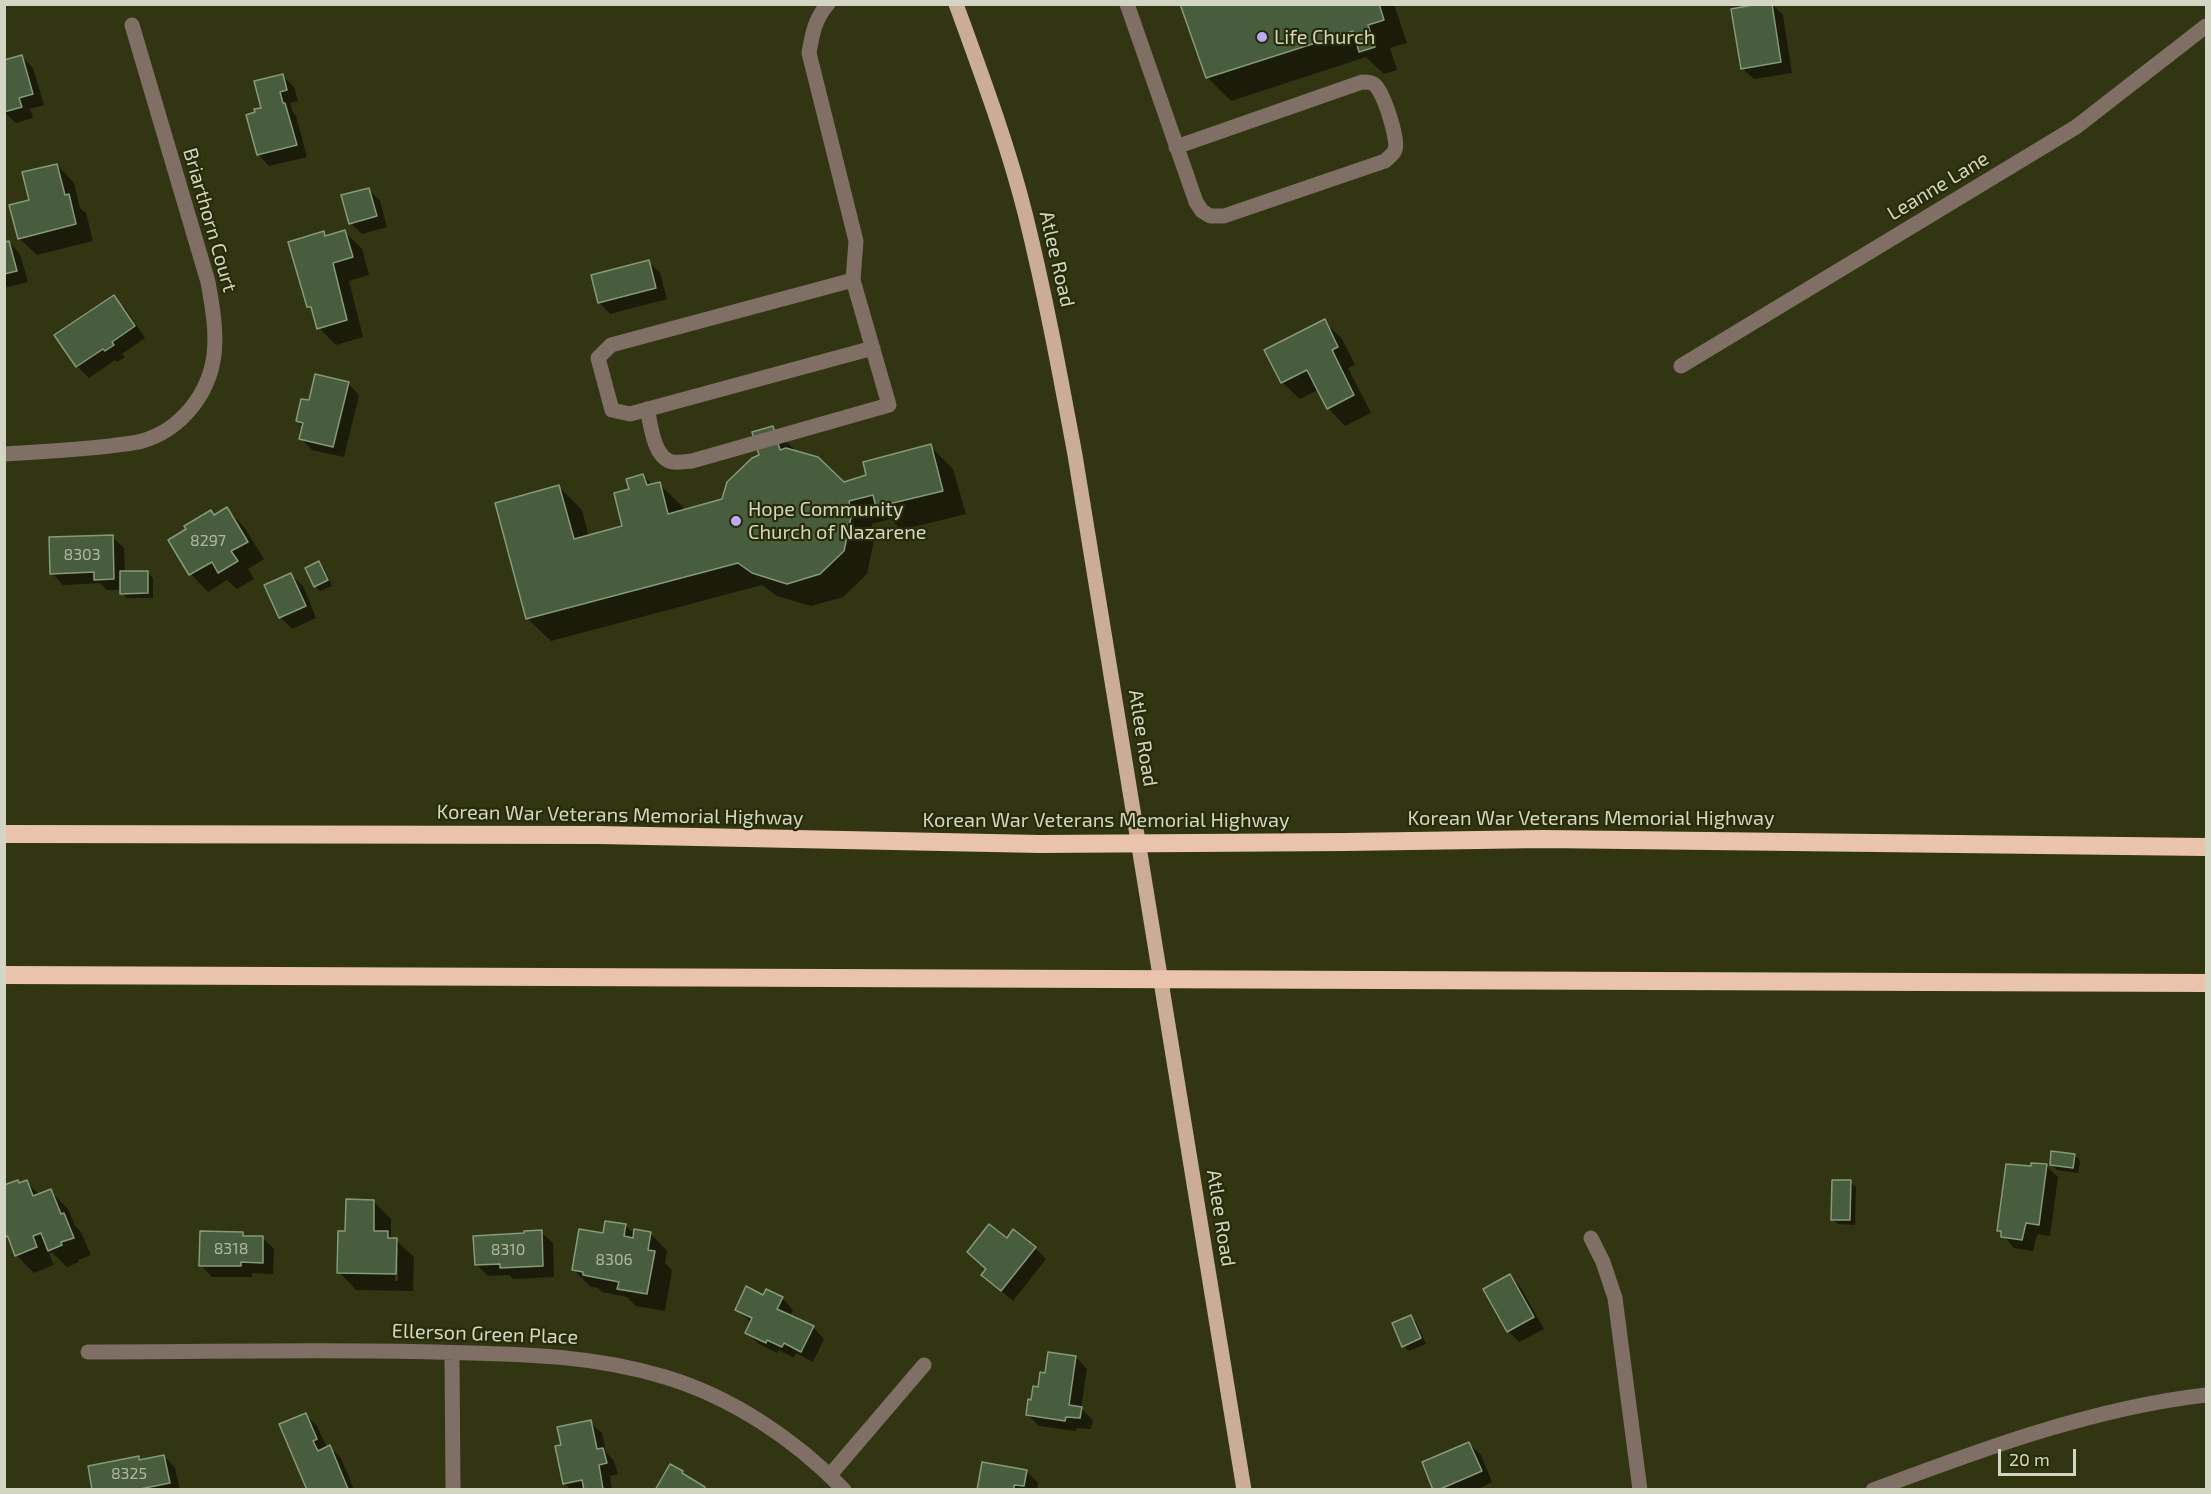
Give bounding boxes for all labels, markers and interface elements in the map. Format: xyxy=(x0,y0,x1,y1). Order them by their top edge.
place label: Life Church xyxy=(1274,25,1375,49)
marker: Life Church xyxy=(1255,30,1269,44)
street label: Briarthorn Court xyxy=(178,145,242,295)
street label: Leanne Lane xyxy=(1883,146,1993,226)
street label: Atlee Road xyxy=(1034,209,1080,309)
place label: Hope Community Church of Nazarene xyxy=(748,497,927,544)
marker: Hope Community Church of Nazarene xyxy=(729,514,743,528)
house number: 8297 xyxy=(190,531,226,551)
house number: 8303 xyxy=(63,545,101,565)
street label: Atlee Road xyxy=(1123,688,1163,788)
street label: Korean War Veterans Memorial Highway xyxy=(436,800,804,830)
street label: Korean War Veterans Memorial Highway xyxy=(1407,806,1775,830)
street label: Korean War Veterans Memorial Highway xyxy=(922,808,1290,832)
street label: Atlee Road xyxy=(1201,1168,1241,1268)
house number: 8318 xyxy=(214,1239,248,1259)
house number: 8310 xyxy=(491,1240,525,1260)
house number: 8306 xyxy=(595,1250,633,1270)
street label: Ellerson Green Place xyxy=(391,1319,579,1349)
scale bar xyxy=(2001,1437,2079,1475)
text: 20 m xyxy=(2009,1448,2050,1470)
house number: 8325 xyxy=(111,1464,147,1484)

